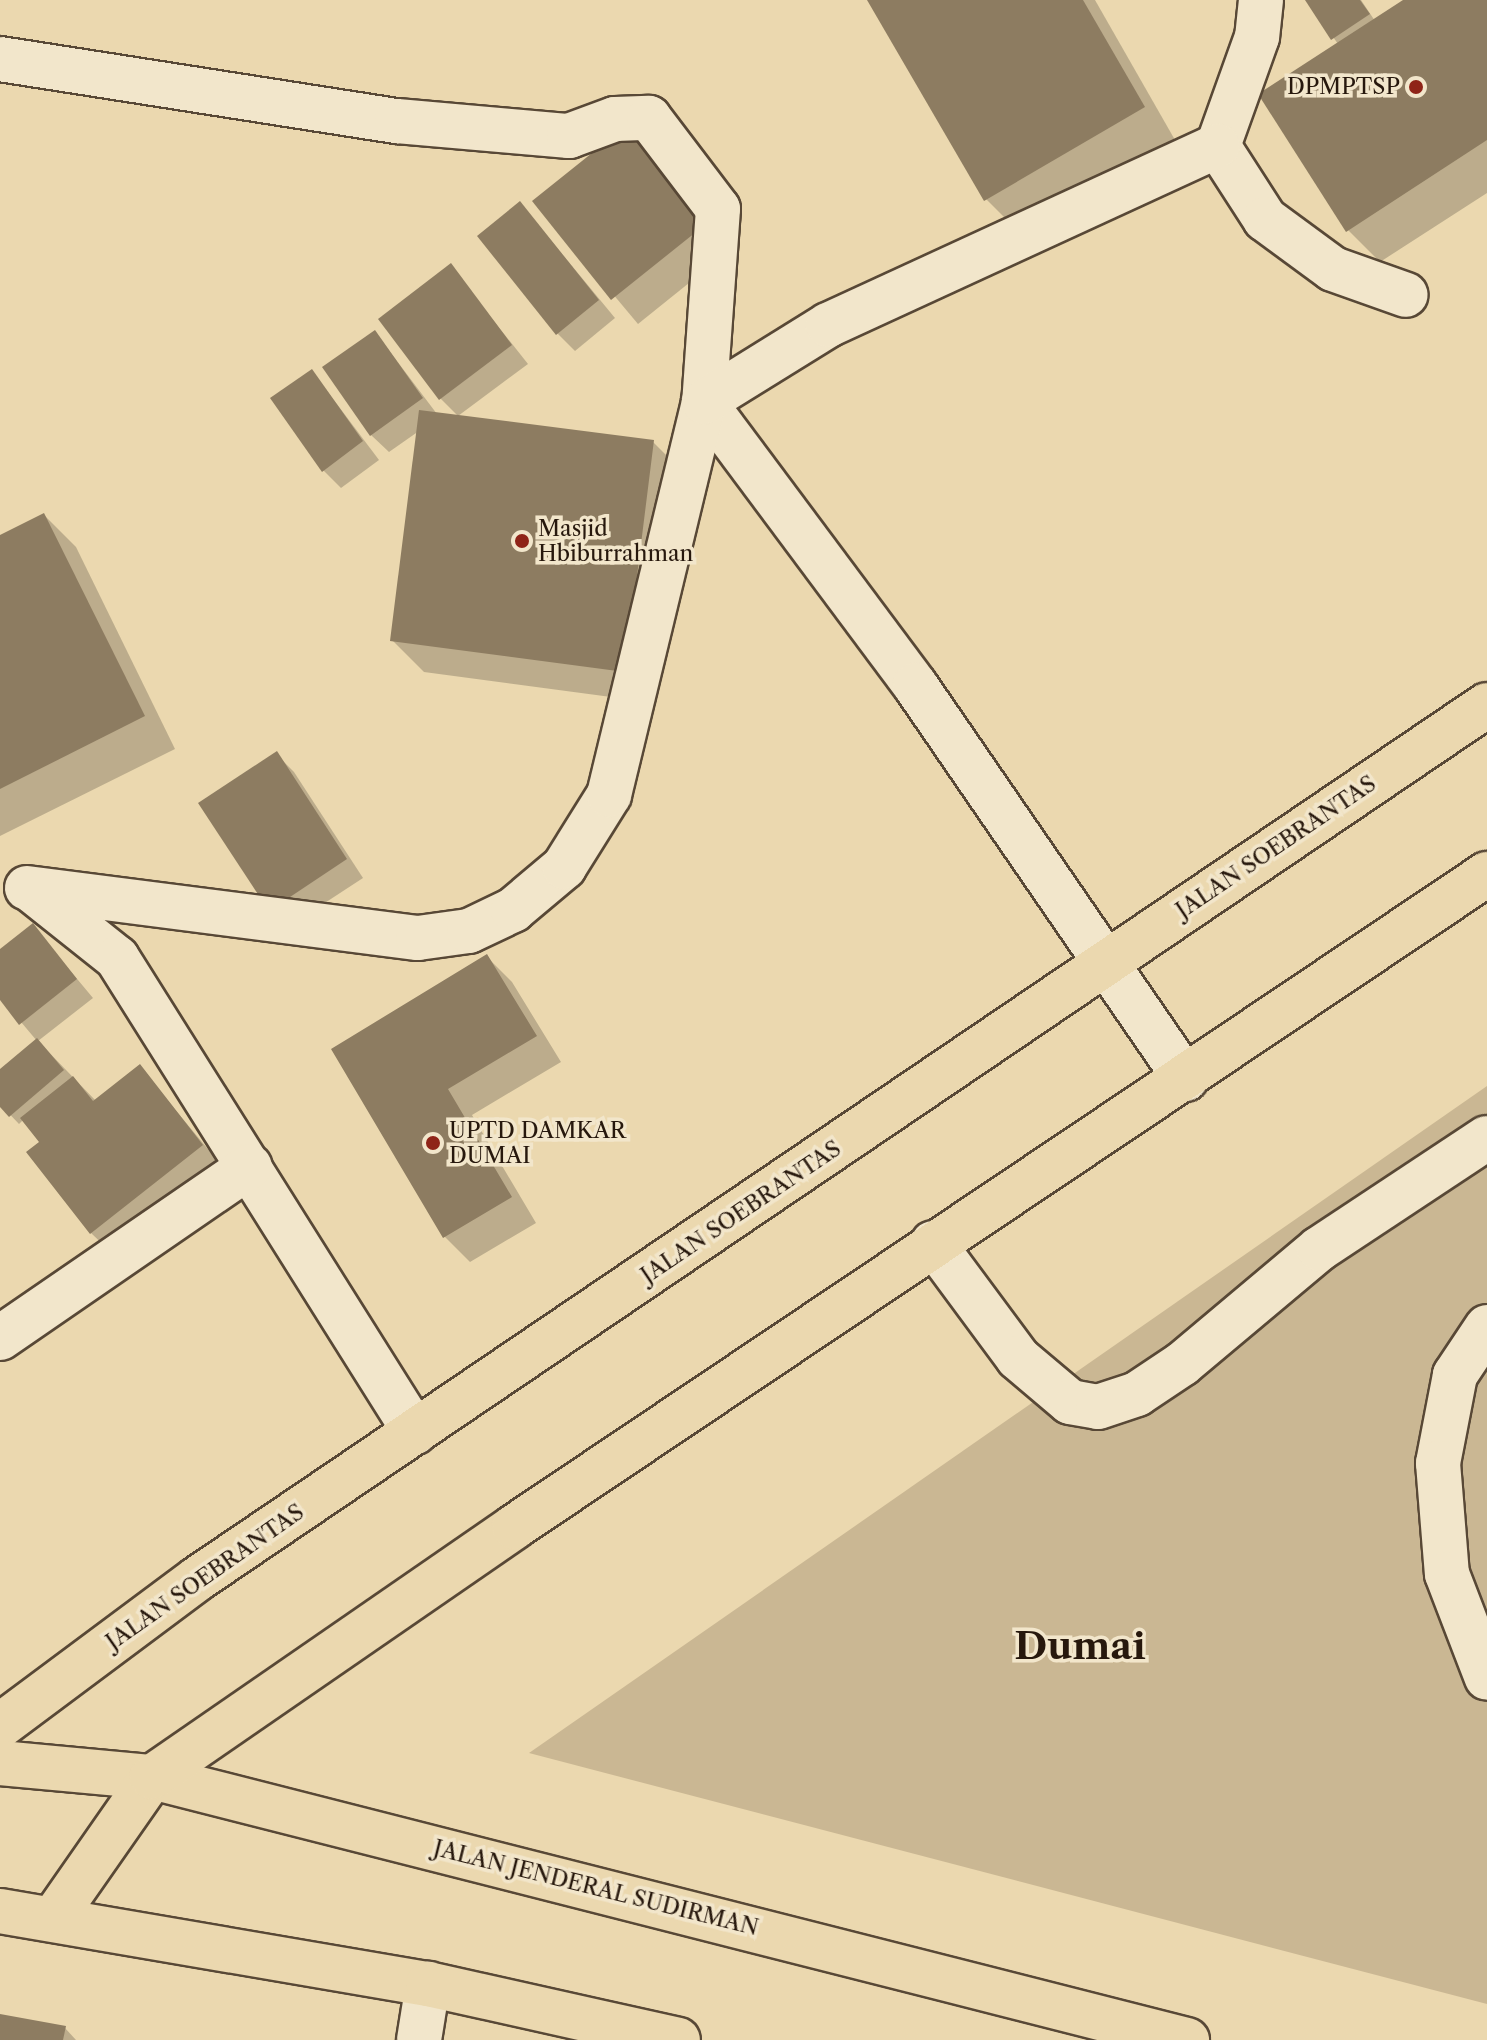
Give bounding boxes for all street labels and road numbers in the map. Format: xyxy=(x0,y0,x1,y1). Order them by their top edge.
street label: JALAN SOEBRANTAS xyxy=(1171,770,1381,924)
street label: JALAN SOEBRANTAS xyxy=(636,1135,846,1289)
street label: JALAN SOEBRANTAS xyxy=(101,1499,309,1655)
street label: JALAN JENDERAL SUDIRMAN xyxy=(431,1835,761,1941)

